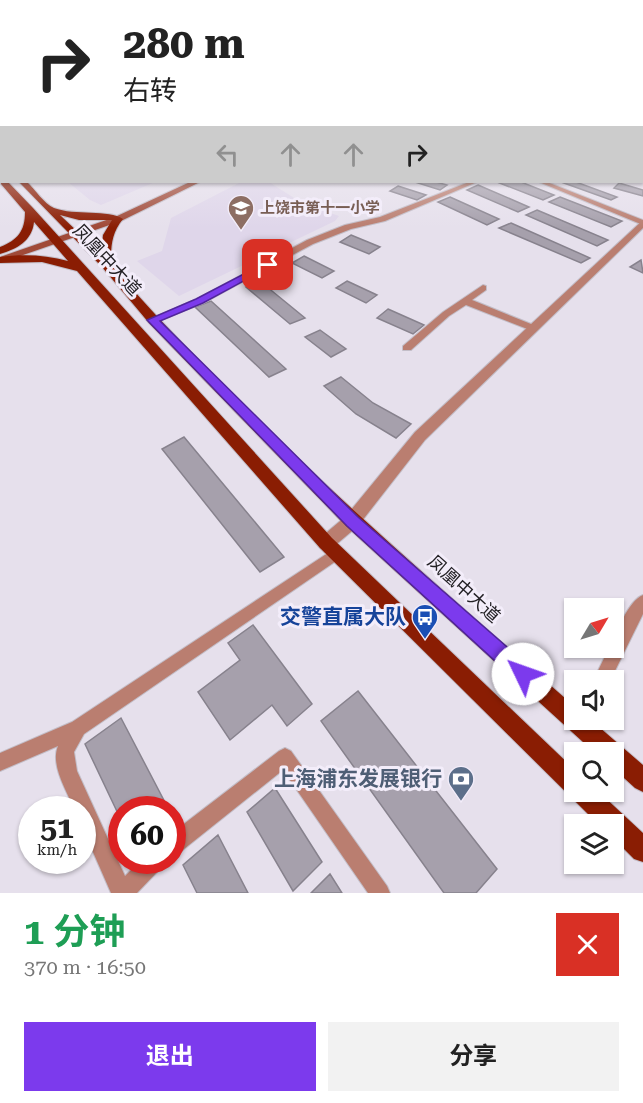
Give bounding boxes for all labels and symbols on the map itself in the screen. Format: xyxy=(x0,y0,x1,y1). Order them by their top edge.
school or university icon: 上饶市第十一小学 xyxy=(226,193,256,231)
place label: 上饶市第十一小学 xyxy=(260,199,380,217)
street label: 凤凰中大道 xyxy=(69,220,146,300)
pin xyxy=(242,239,293,290)
street label: 凤凰中大道 xyxy=(424,551,505,627)
north arrow xyxy=(564,598,624,658)
bus stop icon: 交警直属大队 xyxy=(410,602,440,640)
place label: 交警直属大队 xyxy=(280,605,406,629)
position arrow xyxy=(491,642,555,706)
bank icon: 上海浦东发展银行 xyxy=(446,764,476,802)
place label: 上海浦东发展银行 xyxy=(274,767,442,791)
speed limit sign: 60 xyxy=(108,796,186,874)

